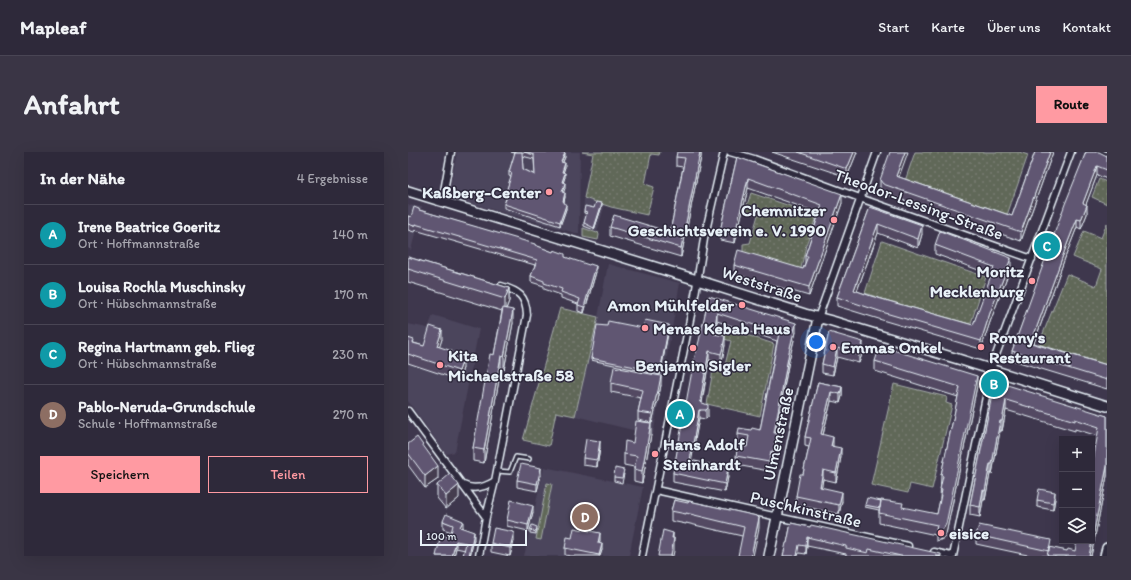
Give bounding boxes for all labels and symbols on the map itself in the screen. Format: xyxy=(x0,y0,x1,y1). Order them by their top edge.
street label: Theodor-Lessing-Straße xyxy=(832,164,1006,244)
place label: Kaßberg-Center xyxy=(422,182,541,203)
marker: Kaßberg-Center xyxy=(544,187,554,197)
place label: Chemnitzer Geschichtsverein e. V. 1990 xyxy=(628,200,826,240)
marker: Chemnitzer Geschichtsverein e. V. 1990 xyxy=(829,215,839,225)
pin: C xyxy=(1034,231,1060,261)
place label: Moritz Mecklenburg xyxy=(930,261,1024,302)
street label: Weststraße xyxy=(719,262,805,306)
marker: Moritz Mecklenburg xyxy=(1027,276,1037,286)
place label: Amon Mühlfelder xyxy=(607,295,735,315)
marker: Amon Mühlfelder xyxy=(737,300,747,310)
place label: Menas Kebab Haus xyxy=(653,318,791,338)
marker: Menas Kebab Haus xyxy=(640,323,650,333)
place label: Ronny's Restaurant xyxy=(989,327,1071,367)
your location xyxy=(806,332,826,352)
place label: Emmas Onkel xyxy=(841,337,942,357)
marker: Emmas Onkel xyxy=(828,342,838,352)
marker: Ronny's Restaurant xyxy=(976,342,986,352)
marker: Benjamin Sigler xyxy=(688,343,698,353)
place label: Kita Michaelstraße 58 xyxy=(448,345,575,385)
place label: Benjamin Sigler xyxy=(635,355,751,376)
marker: Kita Michaelstraße 58 xyxy=(435,360,445,370)
pin: B xyxy=(981,369,1007,399)
street label: Ulmenstraße xyxy=(758,385,798,483)
pin: A xyxy=(667,399,693,429)
place label: Hans Adolf Steinhardt xyxy=(663,434,745,474)
marker: Hans Adolf Steinhardt xyxy=(650,449,660,459)
street label: Puschkinstraße xyxy=(748,486,864,532)
pin: D xyxy=(572,502,598,532)
place label: eisice xyxy=(949,523,989,543)
scale bar xyxy=(420,528,527,547)
marker: eisice xyxy=(936,528,946,538)

